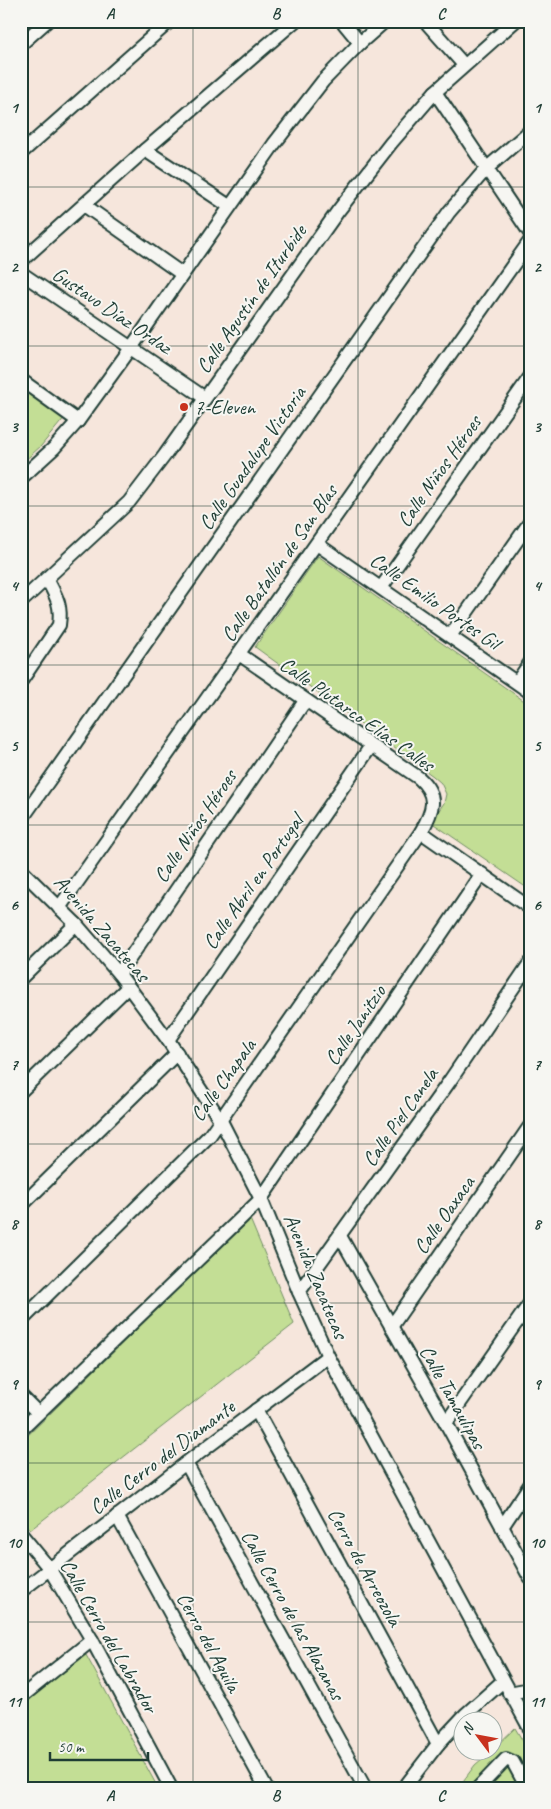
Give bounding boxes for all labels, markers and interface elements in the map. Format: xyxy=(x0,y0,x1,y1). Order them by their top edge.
text: A xyxy=(106,4,116,24)
text: B xyxy=(272,4,282,24)
text: C xyxy=(437,4,447,24)
text: 1 xyxy=(10,98,19,118)
text: 1 xyxy=(533,98,542,118)
street label: Calle Agustín de Iturbide xyxy=(190,218,313,378)
text: 2 xyxy=(10,257,19,277)
text: 2 xyxy=(533,257,542,277)
street label: Gustavo Díaz Ordaz xyxy=(47,261,179,361)
street label: Calle Guadalupe Victoria xyxy=(193,380,312,535)
place label: 7-Eleven xyxy=(194,394,257,420)
marker: 7-Eleven xyxy=(178,401,190,413)
street label: Calle Niños Héroes xyxy=(391,409,488,532)
text: 3 xyxy=(10,417,19,437)
text: 3 xyxy=(533,417,542,437)
street label: Calle Batallón de San Blas xyxy=(215,478,344,647)
street label: Calle Emilio Portes Gil xyxy=(365,547,508,657)
text: 4 xyxy=(10,576,19,596)
text: 4 xyxy=(533,576,542,596)
street label: Calle Plutarco Elías Calles xyxy=(275,651,441,778)
text: 5 xyxy=(11,736,20,756)
text: 5 xyxy=(534,736,543,756)
street label: Calle Niños Héroes xyxy=(148,763,243,887)
street label: Calle Abril en Portugal xyxy=(197,807,311,954)
street label: Avenida Zacatecas xyxy=(49,869,157,988)
text: 6 xyxy=(10,895,19,915)
text: 6 xyxy=(533,895,542,915)
street label: Calle Janitzio xyxy=(319,979,392,1070)
street label: Calle Chapala xyxy=(184,1032,262,1126)
text: 7 xyxy=(10,1055,19,1075)
text: 7 xyxy=(533,1055,542,1075)
street label: Calle Piel Canela xyxy=(356,1061,445,1172)
street label: Calle Oaxaca xyxy=(408,1170,481,1259)
street label: Avenida Zacatecas xyxy=(278,1210,355,1344)
text: 8 xyxy=(10,1214,19,1234)
text: 8 xyxy=(533,1214,542,1234)
street label: Calle Tamaulipas xyxy=(414,1341,493,1455)
text: 9 xyxy=(10,1374,19,1394)
text: 9 xyxy=(533,1374,542,1394)
street label: Calle Cerro del Diamante xyxy=(84,1393,241,1520)
street label: Cerro de Arreozola xyxy=(322,1503,409,1632)
street label: Calle Cerro de las Alazanas xyxy=(235,1525,351,1706)
text: 10 xyxy=(7,1533,23,1553)
text: 10 xyxy=(530,1533,546,1553)
street label: Calle Cerro del Labrador xyxy=(54,1555,165,1720)
street label: Cerro del Aguila xyxy=(171,1588,248,1698)
text: 11 xyxy=(7,1692,23,1712)
text: 11 xyxy=(530,1692,546,1712)
north arrow xyxy=(454,1712,504,1762)
text: N xyxy=(458,1719,478,1738)
scale bar xyxy=(50,1729,148,1761)
text: 50 m xyxy=(58,1738,85,1757)
text: A xyxy=(106,1786,116,1806)
text: B xyxy=(272,1786,282,1806)
text: C xyxy=(437,1786,447,1806)

